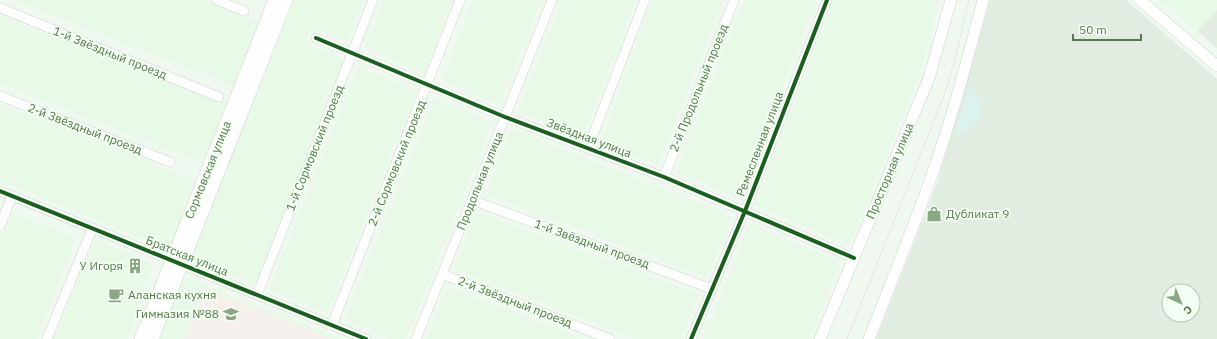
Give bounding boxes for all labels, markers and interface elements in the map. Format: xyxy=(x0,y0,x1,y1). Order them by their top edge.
scale bar xyxy=(1073,16,1141,42)
street label: 2-й Продольный проезд xyxy=(666,22,731,154)
text: 50 m xyxy=(1079,22,1107,37)
street label: 1-й Звёздный проезд xyxy=(51,23,169,82)
street label: 1-й Сормовский проезд xyxy=(282,83,347,213)
street label: Ремесленная улица xyxy=(733,89,787,198)
street label: 2-й Сормовский проезд xyxy=(364,98,429,228)
street label: 2-й Звёздный проезд xyxy=(26,100,145,157)
street label: Звёздная улица xyxy=(545,114,634,161)
street label: Сормовская улица xyxy=(181,118,234,221)
street label: Просторная улица xyxy=(862,120,917,221)
street label: Продольная улица xyxy=(453,129,506,232)
shop icon: Дубликат 9 xyxy=(925,205,943,223)
place label: Дубликат 9 xyxy=(946,206,1010,221)
street label: 1-й Звёздный проезд xyxy=(533,216,652,271)
street label: Братская улица xyxy=(144,232,231,279)
building icon: У Игоря xyxy=(126,257,144,275)
place label: У Игоря xyxy=(79,258,123,273)
street label: 2-й Звёздный проезд xyxy=(456,273,575,330)
north arrow xyxy=(1161,283,1201,323)
cafe icon: Аланская кухня xyxy=(107,286,125,304)
place label: Аланская кухня xyxy=(128,287,216,302)
text: С xyxy=(1181,303,1195,318)
school or university icon: Гимназия №88 xyxy=(222,305,240,323)
place label: Гимназия №88 xyxy=(136,306,219,321)

